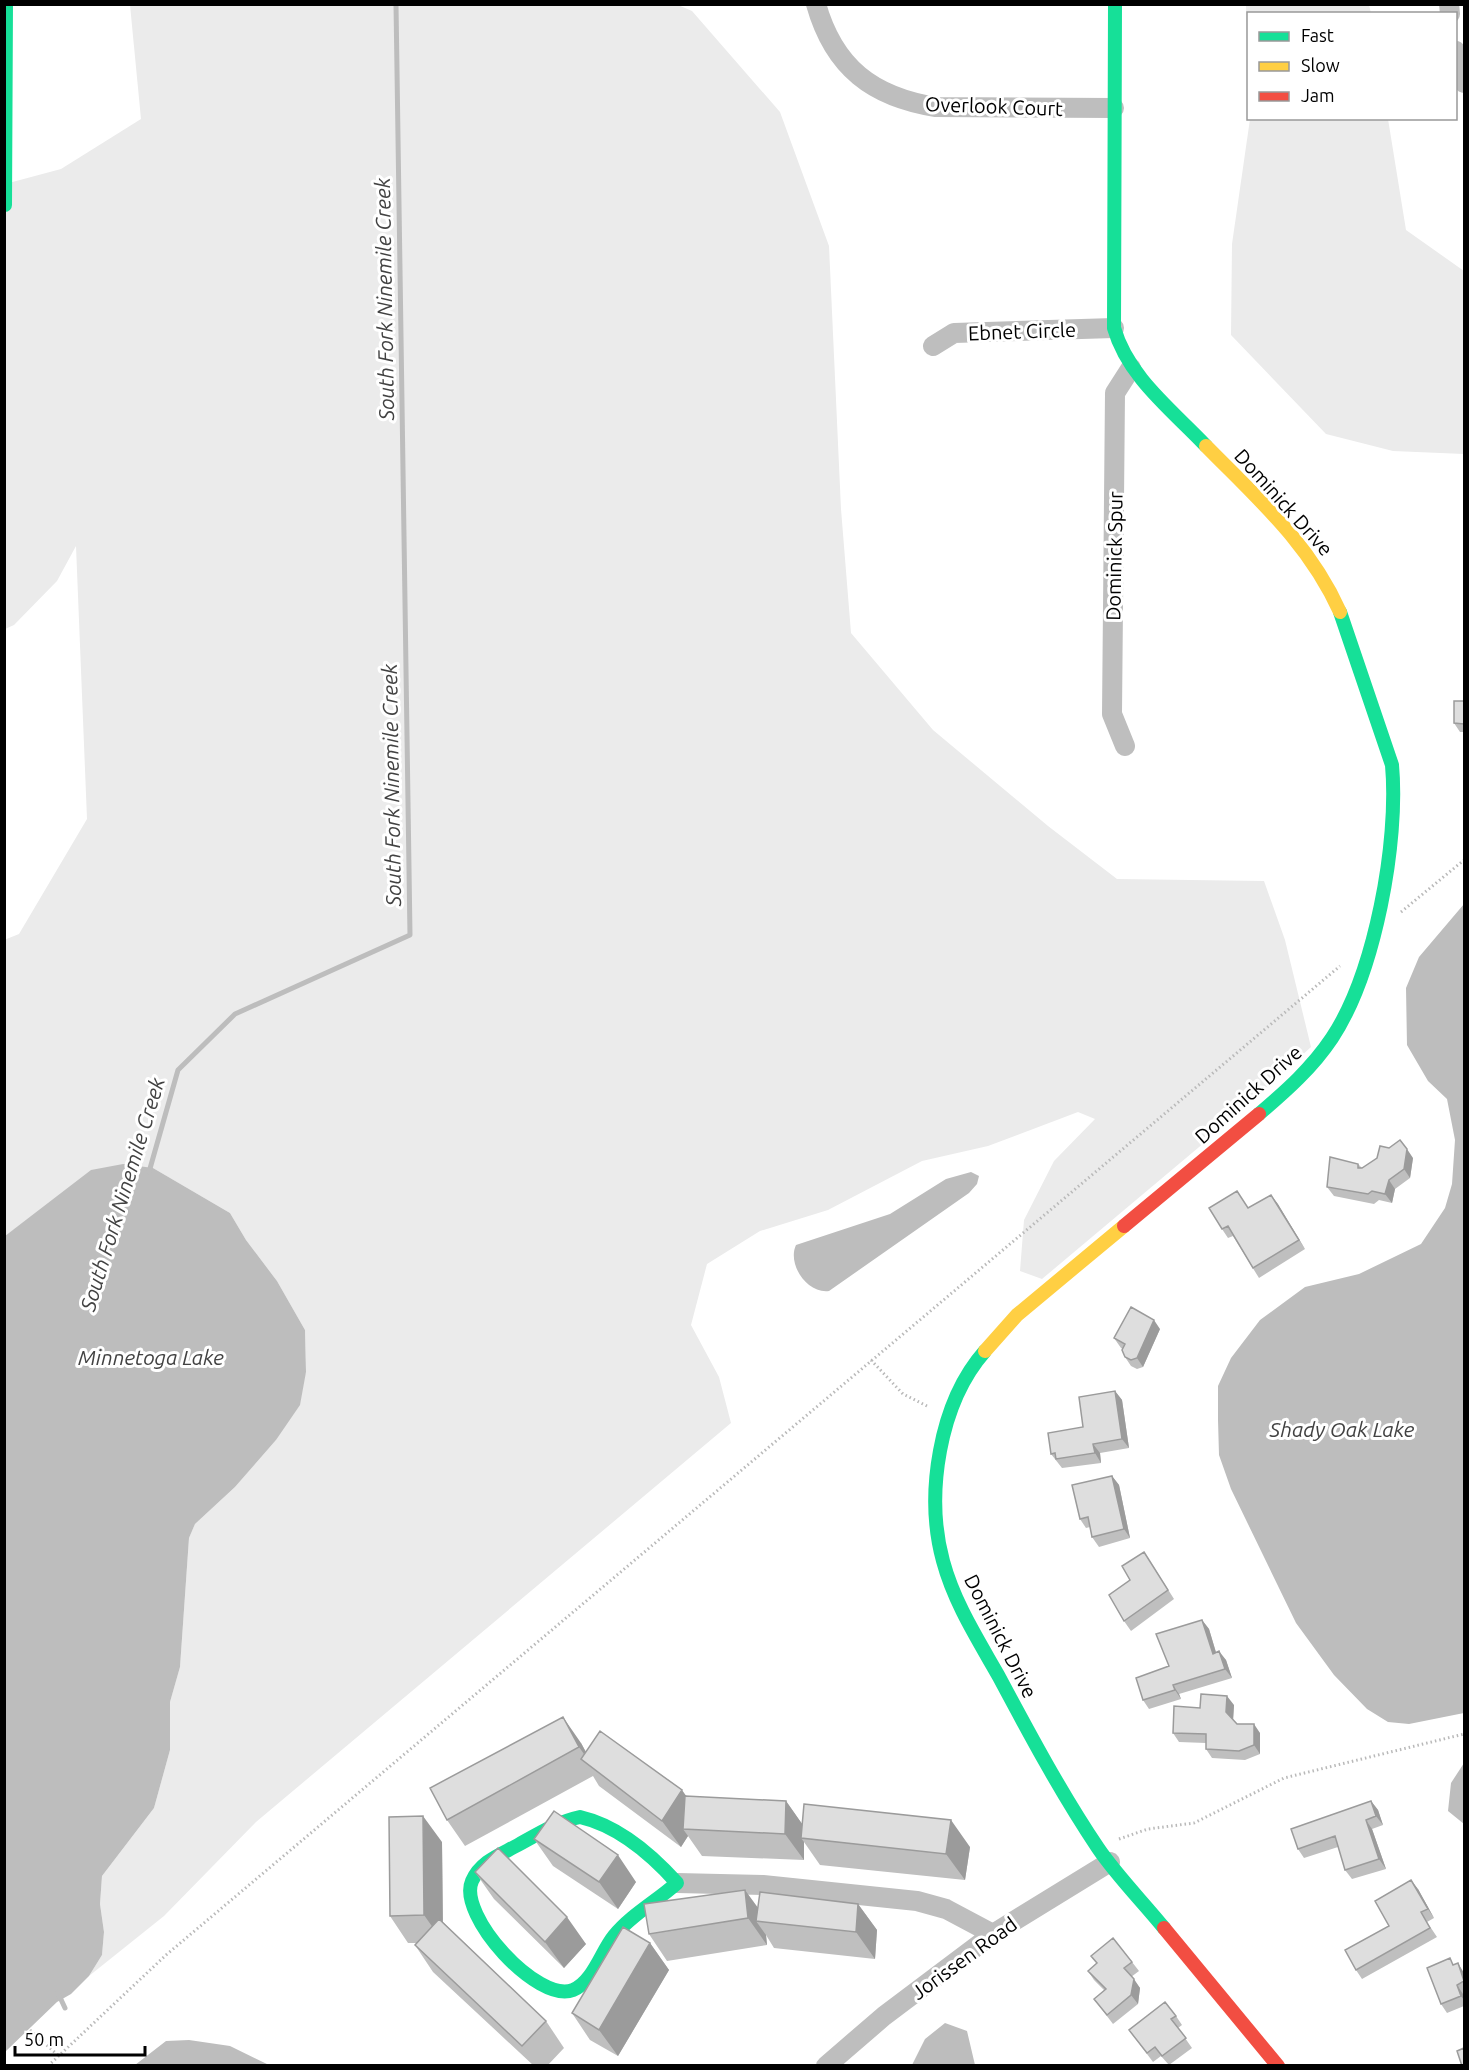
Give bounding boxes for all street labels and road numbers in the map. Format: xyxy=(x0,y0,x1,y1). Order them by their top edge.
street label: Overlook Court xyxy=(925,92,1063,120)
street label: Ebnet Circle xyxy=(968,318,1076,344)
street label: Dominick Drive xyxy=(1230,444,1338,560)
street label: Dominick Spur xyxy=(1101,491,1127,621)
street label: Dominick Drive xyxy=(1190,1040,1306,1148)
street label: Dominick Drive xyxy=(960,1570,1042,1702)
street label: Jorissen Road xyxy=(907,1912,1021,2004)

